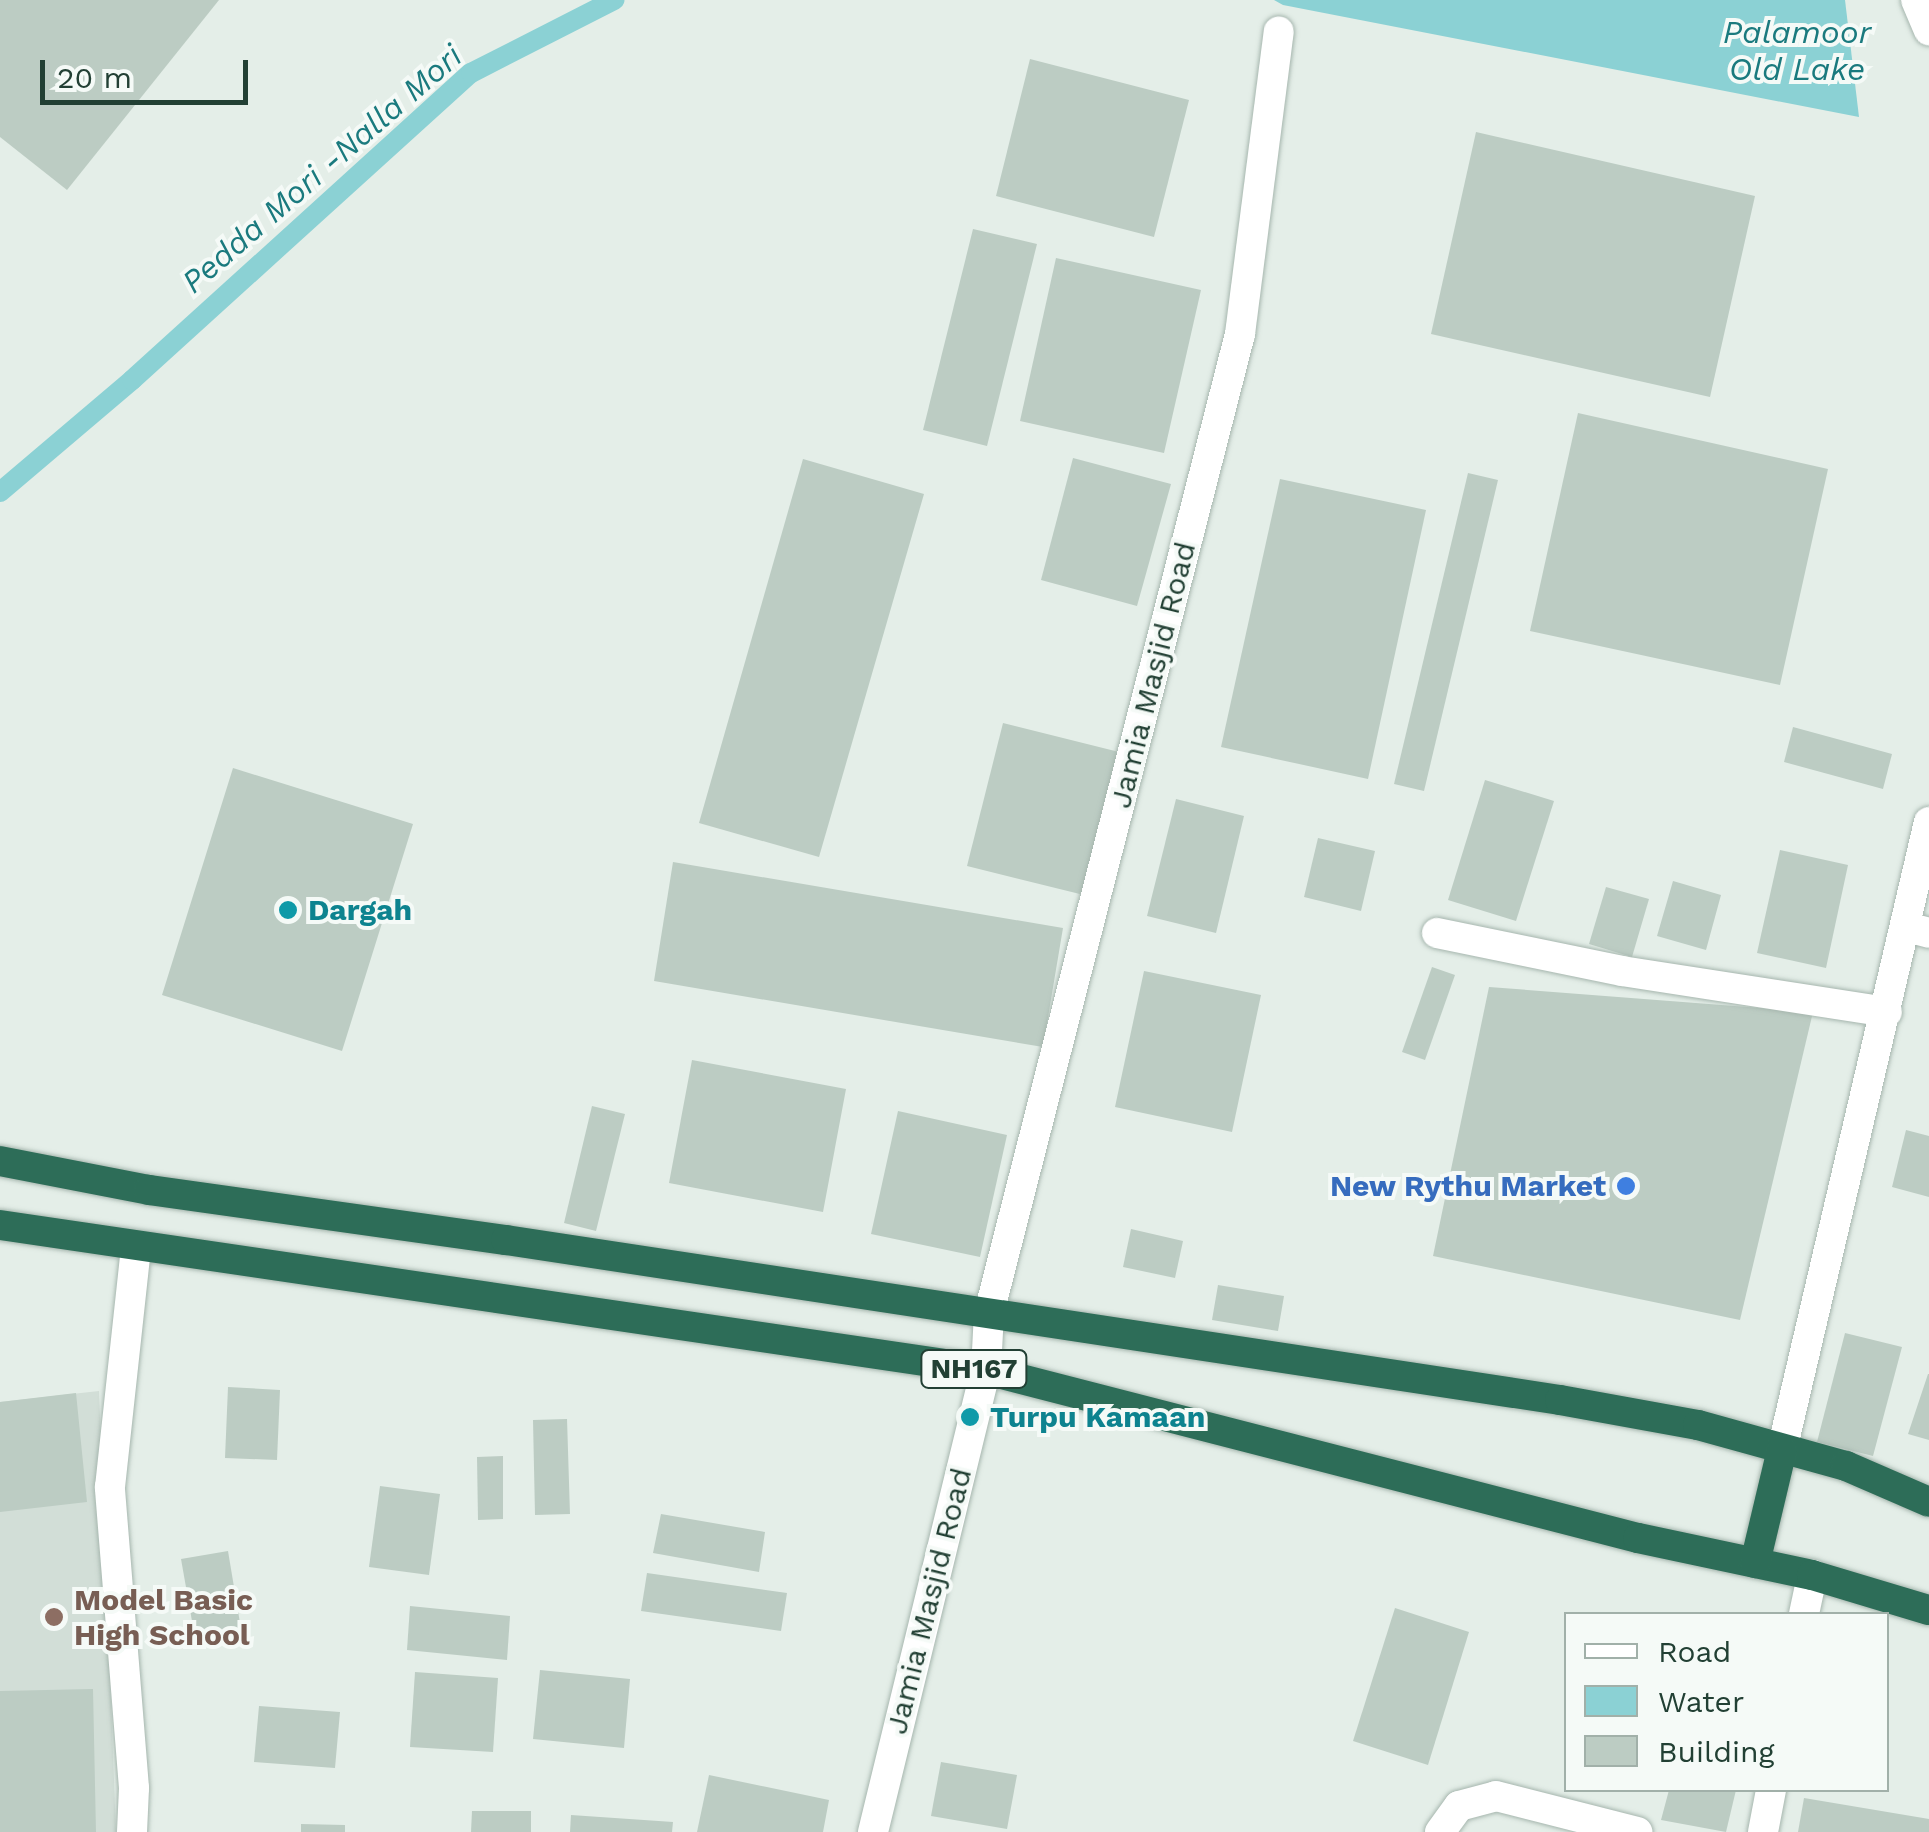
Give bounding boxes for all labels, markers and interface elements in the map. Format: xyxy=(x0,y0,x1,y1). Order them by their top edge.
water label: Palamoor Old Lake xyxy=(1723,14,1871,89)
water label: Pedda Mori -Nalla Mori xyxy=(174,37,470,301)
scale bar xyxy=(45,40,252,102)
text: 20 m xyxy=(57,60,132,95)
street label: Jamia Masjid Road xyxy=(1102,538,1204,812)
place label: Dargah xyxy=(308,892,412,928)
marker: Dargah xyxy=(277,899,299,921)
place label: New Rythu Market xyxy=(1329,1168,1606,1204)
marker: New Rythu Market xyxy=(1615,1175,1637,1197)
road number: NH167 xyxy=(919,1346,1029,1392)
place label: Turpu Kamaan xyxy=(990,1399,1205,1435)
marker: Turpu Kamaan xyxy=(959,1406,981,1428)
street label: Jamia Masjid Road xyxy=(878,1464,980,1738)
place label: Model Basic High School xyxy=(74,1582,253,1652)
marker: Model Basic High School xyxy=(43,1606,65,1628)
legend xyxy=(1564,1612,1889,1792)
text: Road xyxy=(1658,1634,1731,1669)
text: Water xyxy=(1658,1684,1744,1719)
text: Building xyxy=(1658,1734,1775,1769)

